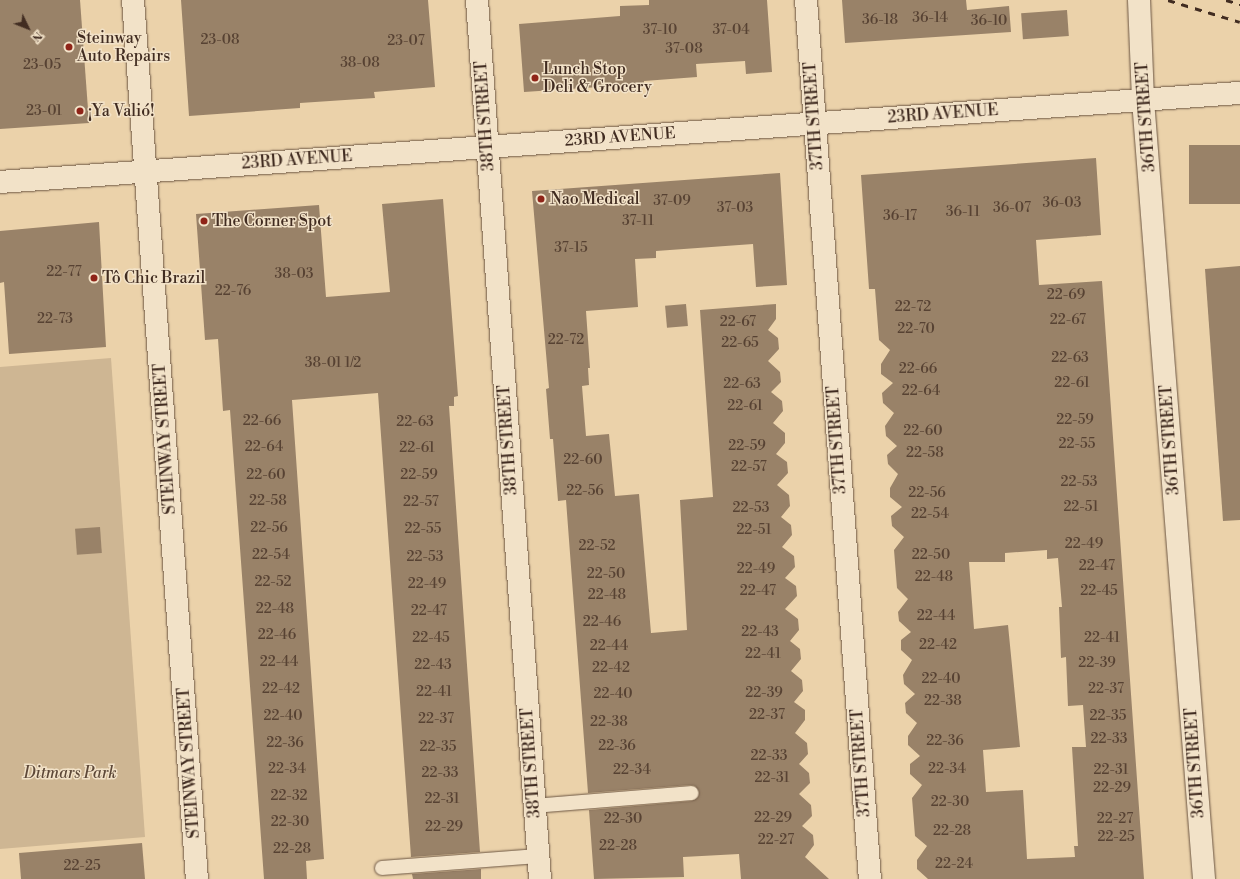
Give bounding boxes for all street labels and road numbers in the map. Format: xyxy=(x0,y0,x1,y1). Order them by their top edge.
street label: 38TH STREET xyxy=(472,60,498,172)
street label: 37TH STREET xyxy=(801,61,827,171)
street label: 36TH STREET xyxy=(1133,61,1159,173)
street label: 23RD AVENUE xyxy=(887,101,999,127)
street label: 23RD AVENUE xyxy=(564,124,676,150)
street label: 23RD AVENUE xyxy=(241,147,353,173)
street label: STEINWAY STREET xyxy=(150,363,180,515)
street label: 38TH STREET xyxy=(495,384,521,496)
street label: 36TH STREET xyxy=(1157,384,1183,496)
street label: 37TH STREET xyxy=(824,385,850,495)
street label: STEINWAY STREET xyxy=(174,687,204,839)
street label: 38TH STREET xyxy=(518,707,544,819)
street label: 36TH STREET xyxy=(1182,707,1208,819)
street label: 37TH STREET xyxy=(848,708,874,818)

